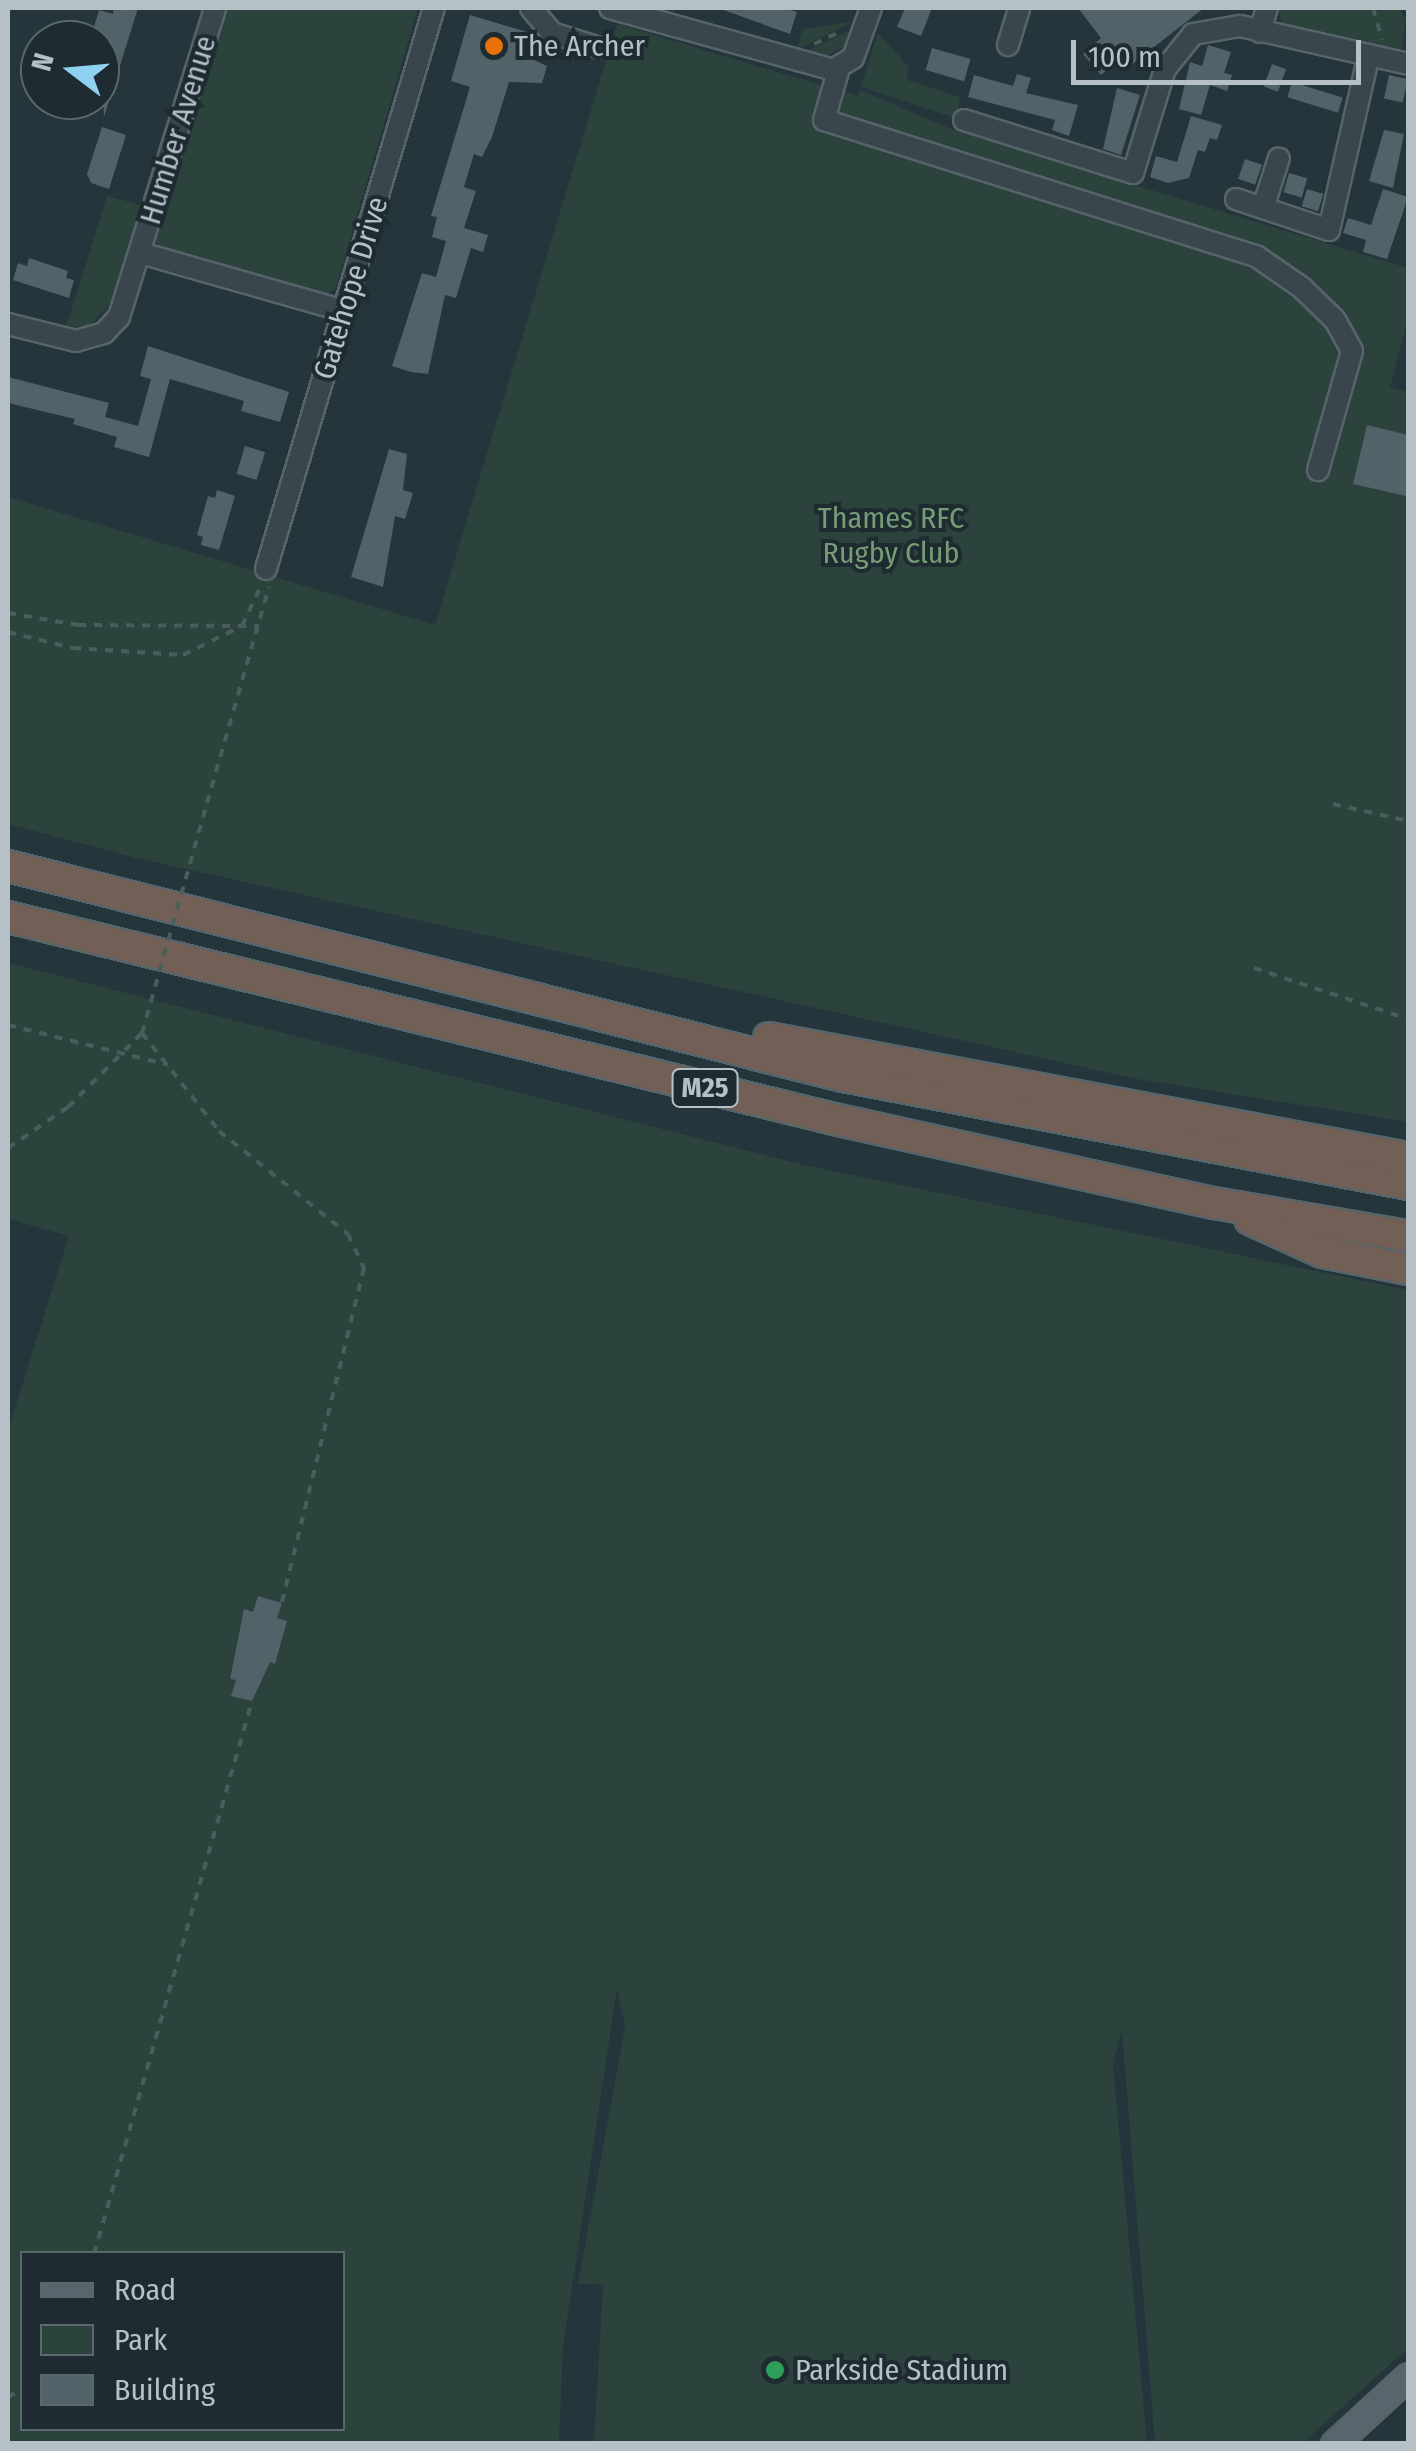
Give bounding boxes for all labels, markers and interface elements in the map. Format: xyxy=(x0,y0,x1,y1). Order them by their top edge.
north arrow xyxy=(20,20,120,120)
scale bar xyxy=(1076,20,1366,82)
place label: The Archer xyxy=(514,28,645,64)
street label: Humber Avenue xyxy=(132,31,224,229)
marker: The Archer xyxy=(483,35,505,57)
text: 100 m xyxy=(1088,39,1161,75)
text: N xyxy=(24,50,61,75)
street label: Gatehope Drive xyxy=(306,192,396,384)
park label: Thames RFC Rugby Club xyxy=(818,500,964,570)
road number: M25 xyxy=(670,1065,740,1111)
legend xyxy=(20,2251,345,2431)
text: Road xyxy=(114,2272,176,2308)
text: Park xyxy=(114,2322,167,2358)
place label: Parkside Stadium xyxy=(795,2352,1008,2388)
marker: Parkside Stadium xyxy=(764,2359,786,2381)
text: Building xyxy=(114,2372,215,2408)

